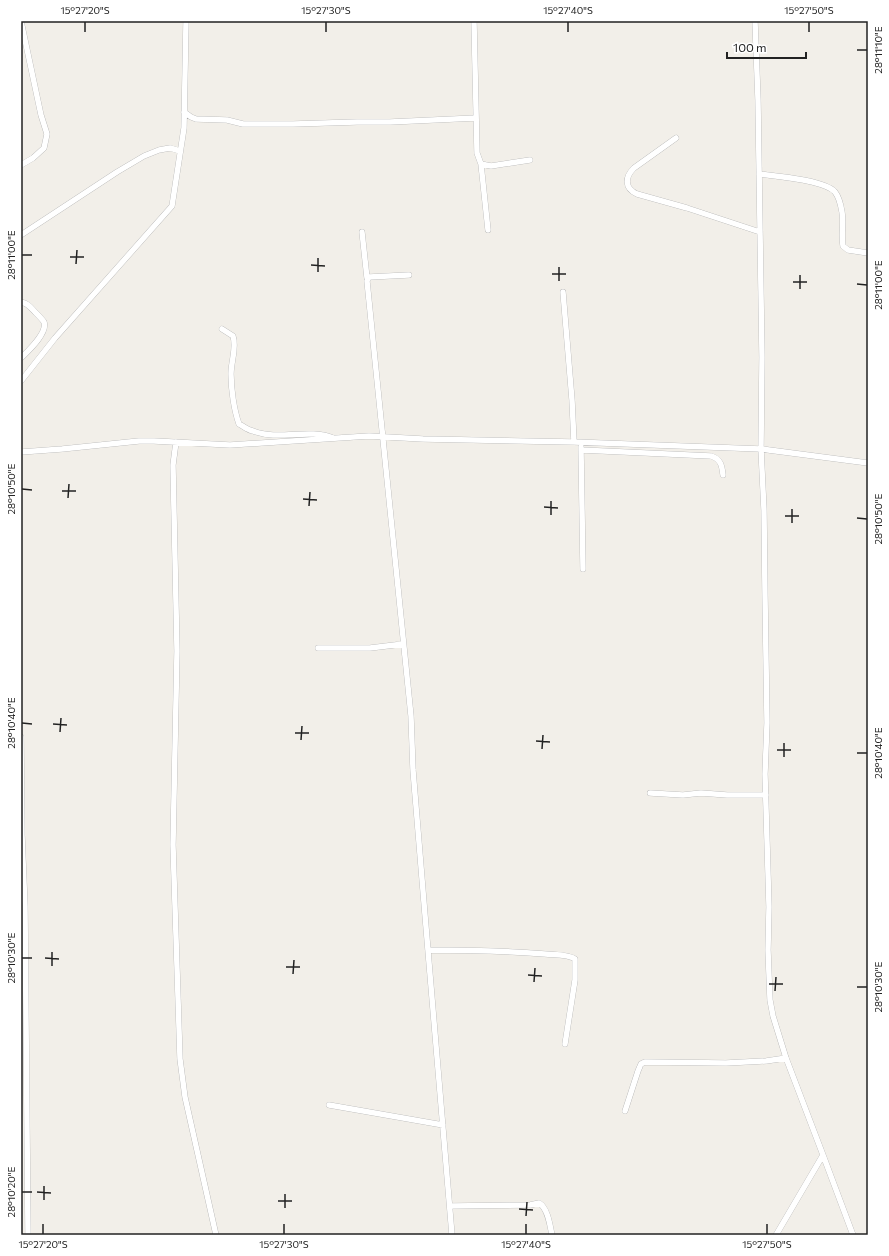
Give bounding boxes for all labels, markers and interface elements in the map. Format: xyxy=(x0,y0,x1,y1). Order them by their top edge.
text: 15°27'20"S xyxy=(60,4,110,16)
text: 15°27'30"S xyxy=(301,4,351,16)
text: 15°27'40"S xyxy=(543,4,593,16)
text: 15°27'50"S xyxy=(784,4,834,16)
text: 28°11'10"E xyxy=(872,26,884,74)
scale bar xyxy=(727,34,806,60)
text: 100 m xyxy=(733,40,767,54)
text: 28°11'00"E xyxy=(5,230,17,280)
text: 28°11'00"E xyxy=(872,260,884,310)
text: 28°10'50"E xyxy=(5,463,17,515)
text: 28°10'50"E xyxy=(872,493,884,545)
text: 28°10'40"E xyxy=(5,697,17,749)
text: 28°10'40"E xyxy=(872,727,884,779)
text: 28°10'30"E xyxy=(5,932,17,983)
text: 28°10'30"E xyxy=(872,961,884,1012)
text: 28°10'20"E xyxy=(5,1167,17,1217)
text: 15°27'20"S xyxy=(18,1238,68,1250)
text: 15°27'30"S xyxy=(259,1238,309,1250)
text: 15°27'40"S xyxy=(501,1238,551,1250)
text: 15°27'50"S xyxy=(742,1238,792,1250)

